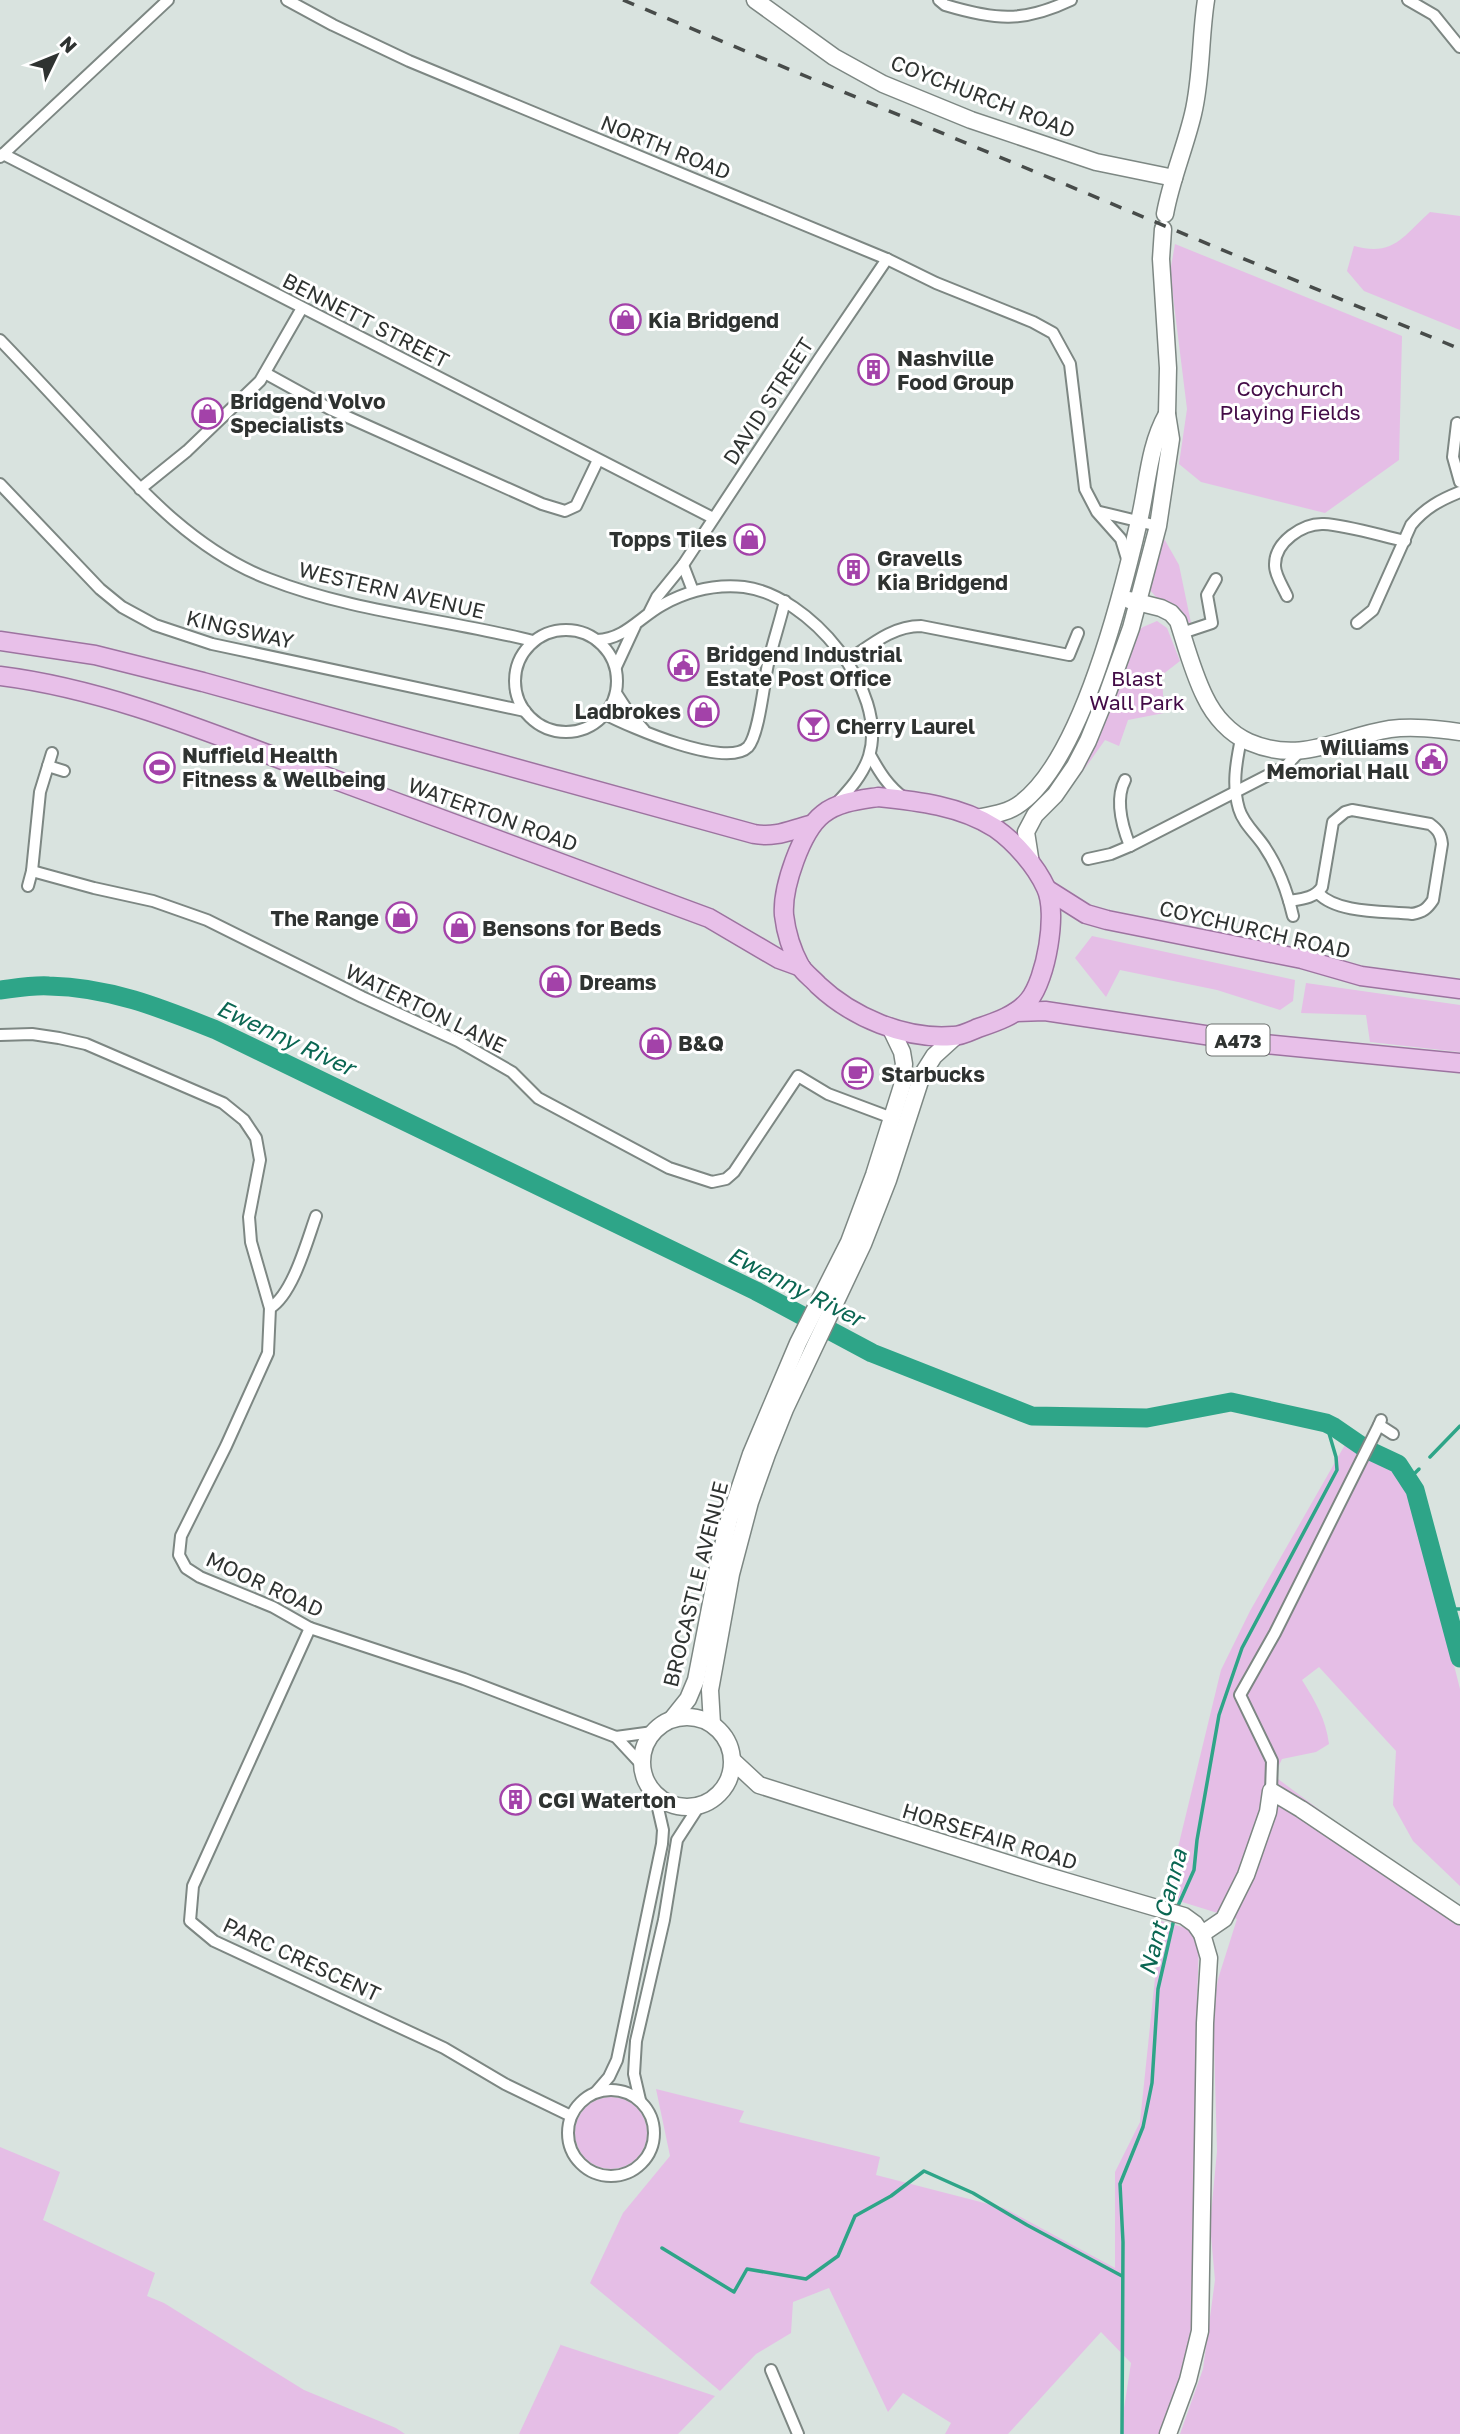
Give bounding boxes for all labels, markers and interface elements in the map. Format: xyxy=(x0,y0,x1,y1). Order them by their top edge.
north arrow xyxy=(21,21,91,91)
text: N xyxy=(55,31,82,57)
street label: COYCHURCH ROAD xyxy=(887,49,1079,143)
street label: NORTH ROAD xyxy=(597,109,735,185)
street label: BENNETT STREET xyxy=(278,267,454,373)
shop icon: Kia Bridgend xyxy=(608,303,642,337)
place label: Kia Bridgend xyxy=(648,307,779,333)
street label: DAVID STREET xyxy=(717,333,819,469)
place label: Nashville Food Group xyxy=(897,345,1014,395)
building icon: Nashville Food Group xyxy=(857,353,891,387)
park label: Coychurch Playing Fields xyxy=(1219,375,1361,425)
place label: Bridgend Volvo Specialists xyxy=(230,388,385,438)
shop icon: Bridgend Volvo Specialists xyxy=(190,396,224,430)
shop icon: Topps Tiles xyxy=(733,522,767,556)
place label: Topps Tiles xyxy=(609,526,727,552)
place label: Gravells Kia Bridgend xyxy=(877,545,1008,595)
building icon: Gravells Kia Bridgend xyxy=(837,553,871,587)
street label: WESTERN AVENUE xyxy=(296,556,488,624)
street label: KINGSWAY xyxy=(184,604,297,654)
place label: Bridgend Industrial Estate Post Office xyxy=(706,641,902,691)
public building icon: Bridgend Industrial Estate Post Office xyxy=(666,649,700,683)
park label: Blast Wall Park xyxy=(1089,665,1185,715)
shop icon: Ladbrokes xyxy=(687,694,721,728)
place label: Ladbrokes xyxy=(574,698,681,724)
bar icon: Cherry Laurel xyxy=(796,709,830,743)
place label: Cherry Laurel xyxy=(836,713,975,739)
place label: Williams Memorial Hall xyxy=(1266,734,1409,784)
place label: Nuffield Health Fitness & Wellbeing xyxy=(182,742,386,792)
public building icon: Williams Memorial Hall xyxy=(1415,742,1449,776)
sports icon: Nuffield Health Fitness & Wellbeing xyxy=(142,750,176,784)
street label: WATERTON ROAD xyxy=(405,771,581,857)
street label: COYCHURCH ROAD xyxy=(1157,894,1353,964)
shop icon: The Range xyxy=(385,901,419,935)
place label: The Range xyxy=(271,905,379,931)
shop icon: Bensons for Beds xyxy=(442,911,476,945)
place label: Bensons for Beds xyxy=(482,915,662,941)
street label: WATERTON LANE xyxy=(341,958,511,1058)
shop icon: Dreams xyxy=(539,965,573,999)
place label: Dreams xyxy=(579,969,657,995)
water label: Ewenny River xyxy=(213,993,362,1082)
road number: A473 xyxy=(1206,1024,1270,1056)
shop icon: B&Q xyxy=(638,1026,672,1060)
place label: B&Q xyxy=(678,1030,724,1056)
cafe icon: Starbucks xyxy=(841,1057,875,1091)
place label: Starbucks xyxy=(881,1061,985,1087)
water label: Ewenny River xyxy=(723,1240,871,1334)
street label: BROCASTLE AVENUE xyxy=(657,1478,733,1690)
street label: MOOR ROAD xyxy=(202,1545,328,1623)
building icon: CGI Waterton xyxy=(498,1783,532,1817)
place label: CGI Waterton xyxy=(538,1787,676,1813)
street label: HORSEFAIR ROAD xyxy=(899,1797,1081,1875)
water label: Nant Canna xyxy=(1132,1845,1193,1978)
street label: PARC CRESCENT xyxy=(219,1911,385,2007)

